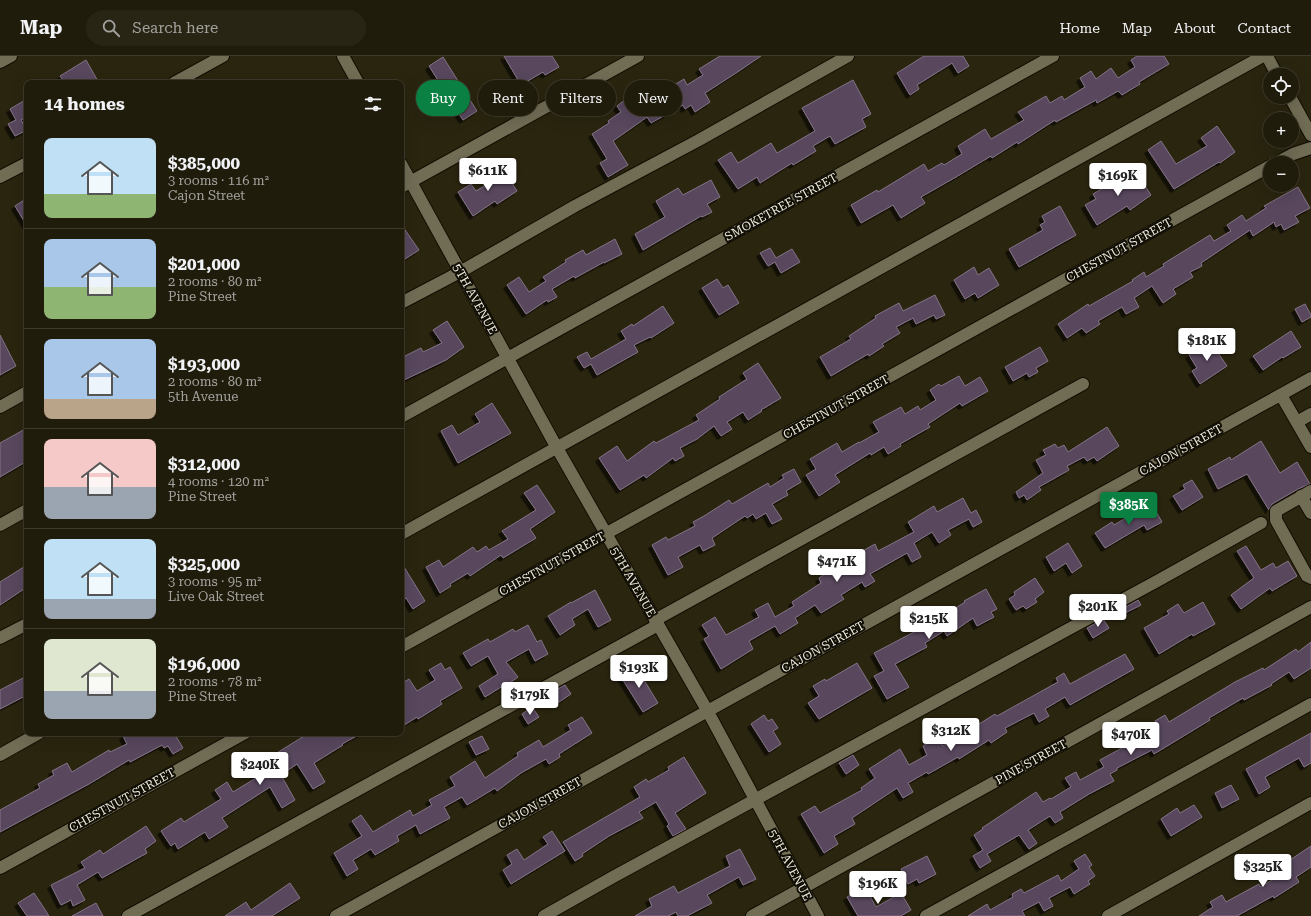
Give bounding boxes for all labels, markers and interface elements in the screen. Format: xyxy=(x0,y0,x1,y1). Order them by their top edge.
search box xyxy=(86,10,366,46)
text: Map xyxy=(20,16,62,39)
icon: search xyxy=(100,17,122,39)
text: Search here xyxy=(132,19,218,37)
text: Home xyxy=(1059,20,1100,36)
text: Map xyxy=(1122,20,1152,36)
text: About xyxy=(1174,20,1216,36)
text: Contact xyxy=(1238,20,1291,36)
map controls xyxy=(1263,68,1299,192)
button: locate xyxy=(1263,68,1299,104)
chip: Buy xyxy=(416,80,470,116)
chip: Rent xyxy=(478,80,538,116)
chip: Filters xyxy=(546,80,616,116)
chip: New xyxy=(624,80,682,116)
icon: filters xyxy=(362,93,384,115)
text: 14 homes xyxy=(44,94,125,114)
button: + xyxy=(1263,112,1299,148)
text: $385,000 xyxy=(168,153,240,173)
icon: home xyxy=(76,154,124,202)
button: − xyxy=(1263,156,1299,192)
pin: $611K xyxy=(460,158,516,192)
text: $611K xyxy=(468,163,508,178)
pin: $169K xyxy=(1090,163,1146,197)
text: $169K xyxy=(1098,168,1138,183)
street label: SMOKETREE STREET xyxy=(722,170,840,244)
text: 3 rooms · 116 m² xyxy=(168,173,269,188)
text: Cajon Street xyxy=(168,188,245,203)
street label: CHESTNUT STREET xyxy=(1064,215,1174,285)
text: $201,000 xyxy=(168,254,240,274)
icon: home xyxy=(76,255,124,303)
street label: 5TH AVENUE xyxy=(450,261,500,337)
text: 2 rooms · 80 m² xyxy=(168,274,262,289)
text: Pine Street xyxy=(168,289,237,304)
pin: $181K xyxy=(1179,328,1235,362)
text: $181K xyxy=(1187,333,1227,348)
text: $193,000 xyxy=(168,354,240,374)
icon: home xyxy=(76,355,124,403)
street label: CHESTNUT STREET xyxy=(781,372,891,442)
text: 2 rooms · 80 m² xyxy=(168,374,262,389)
text: 5th Avenue xyxy=(168,389,238,404)
street label: CAJON STREET xyxy=(1137,421,1225,479)
text: $312,000 xyxy=(168,454,240,474)
icon: home xyxy=(76,455,124,503)
text: 4 rooms · 120 m² xyxy=(168,474,269,489)
text: Pine Street xyxy=(168,489,237,504)
pin: $385K xyxy=(1101,492,1157,526)
text: $385K xyxy=(1109,497,1149,512)
street label: CHESTNUT STREET xyxy=(497,529,607,599)
street label: 5TH AVENUE xyxy=(607,545,659,619)
pin: $471K xyxy=(809,549,865,583)
text: $325,000 xyxy=(168,554,240,574)
text: $471K xyxy=(817,554,857,569)
icon: home xyxy=(76,555,124,603)
text: 3 rooms · 95 m² xyxy=(168,574,262,589)
text: Live Oak Street xyxy=(168,589,264,604)
pin: $201K xyxy=(1070,594,1126,628)
text: $201K xyxy=(1078,599,1118,614)
pin: $215K xyxy=(901,606,957,640)
text: $215K xyxy=(909,611,949,626)
street label: CAJON STREET xyxy=(779,618,867,676)
text: $196,000 xyxy=(168,654,240,674)
icon: home xyxy=(76,655,124,703)
pin: $193K xyxy=(611,655,667,689)
text: $193K xyxy=(619,660,659,675)
text: 2 rooms · 78 m² xyxy=(168,674,262,689)
pin: $179K xyxy=(502,682,558,716)
text: $179K xyxy=(510,687,550,702)
text: Pine Street xyxy=(168,689,237,704)
pin: $312K xyxy=(923,718,979,752)
pin: $470K xyxy=(1103,722,1159,756)
text: $312K xyxy=(931,723,971,738)
text: $470K xyxy=(1111,727,1151,742)
street label: PINE STREET xyxy=(993,737,1069,787)
pin: $240K xyxy=(232,752,288,786)
text: $240K xyxy=(240,757,280,772)
street label: CHESTNUT STREET xyxy=(67,765,177,835)
street label: CAJON STREET xyxy=(496,774,584,832)
street label: 5TH AVENUE xyxy=(765,827,815,903)
pin: $325K xyxy=(1235,854,1291,888)
text: $325K xyxy=(1243,859,1283,874)
pin: $196K xyxy=(850,871,906,905)
text: $196K xyxy=(858,876,898,891)

